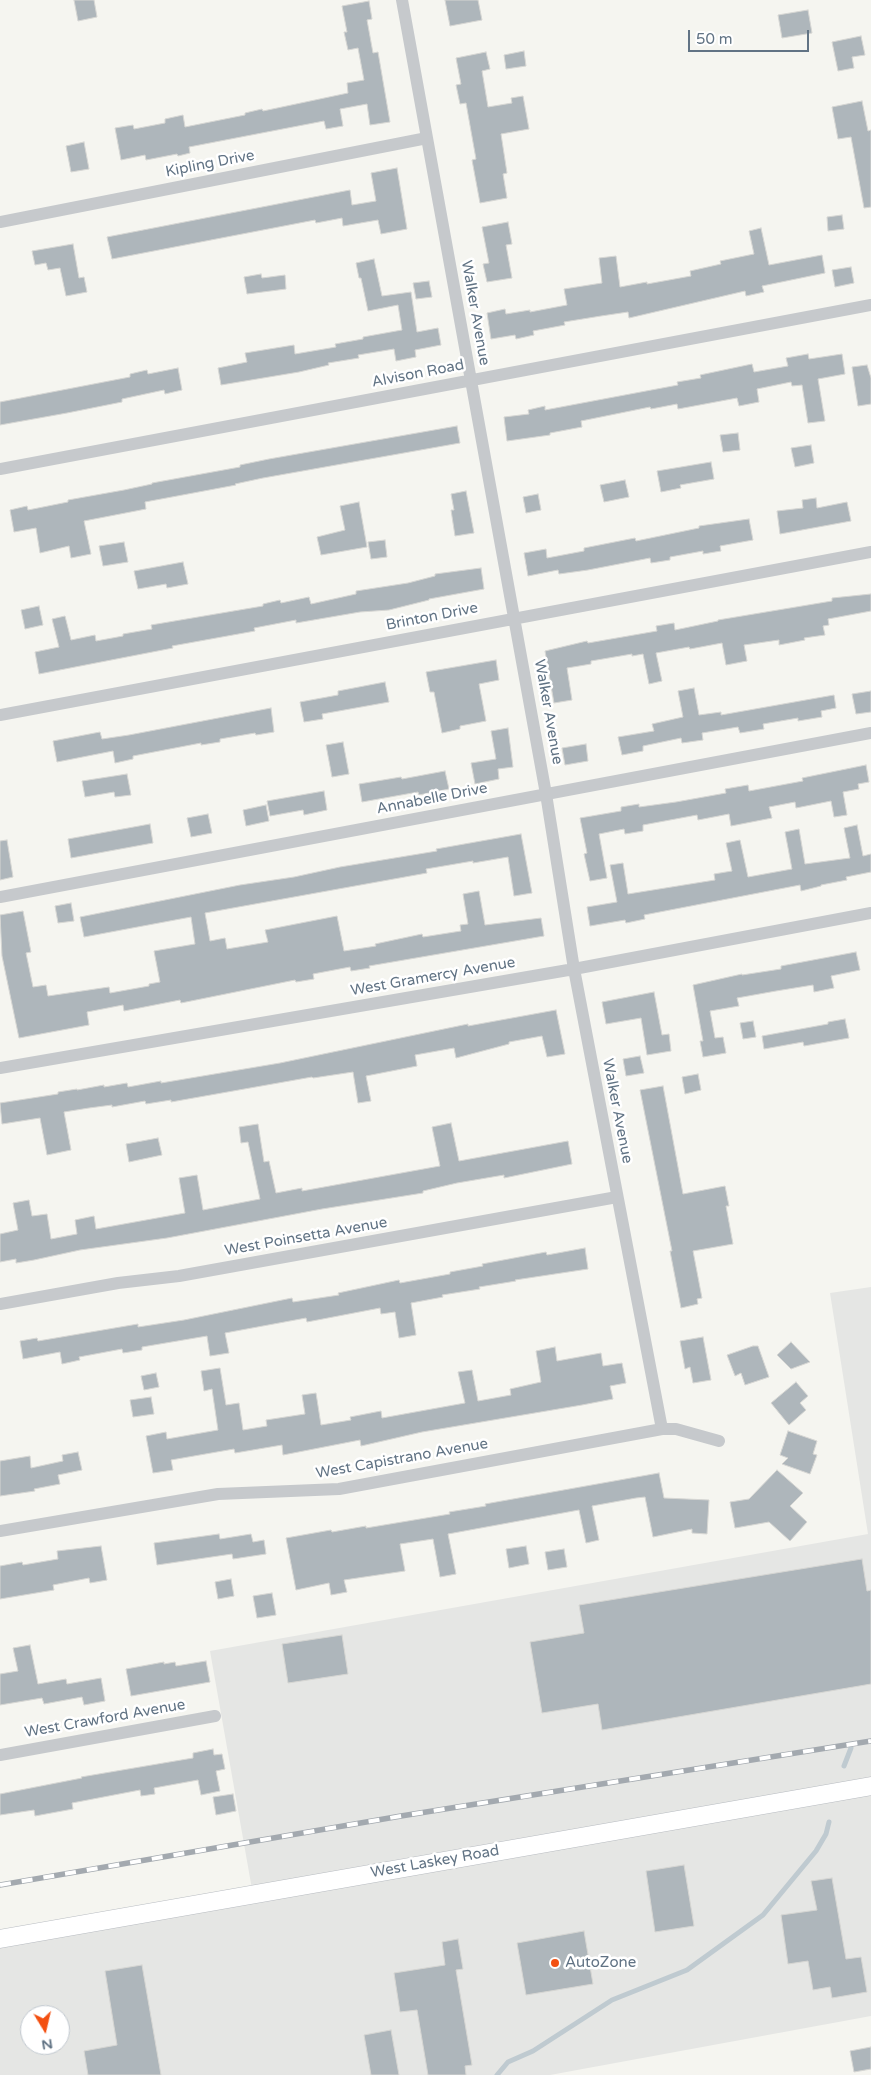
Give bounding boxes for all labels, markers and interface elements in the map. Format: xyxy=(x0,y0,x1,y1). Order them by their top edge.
scale bar xyxy=(691,20,812,52)
text: 50 m xyxy=(696,30,733,48)
street label: Kipling Drive xyxy=(164,147,256,181)
street label: Walker Avenue xyxy=(457,259,493,367)
street label: Alvison Road xyxy=(370,356,466,392)
street label: Brinton Drive xyxy=(384,599,480,635)
street label: Walker Avenue xyxy=(530,658,566,766)
street label: Annabelle Drive xyxy=(375,779,489,819)
street label: West Gramercy Avenue xyxy=(349,954,517,1000)
street label: Walker Avenue xyxy=(598,1057,636,1165)
street label: West Poinsetta Avenue xyxy=(223,1214,389,1260)
street label: West Capistrano Avenue xyxy=(314,1435,490,1483)
street label: West Crawford Avenue xyxy=(23,1696,187,1742)
street label: West Laskey Road xyxy=(369,1842,501,1882)
place label: AutoZone xyxy=(565,1954,636,1972)
marker: AutoZone xyxy=(549,1957,561,1969)
north arrow xyxy=(20,2005,70,2055)
text: N xyxy=(40,2035,54,2054)

